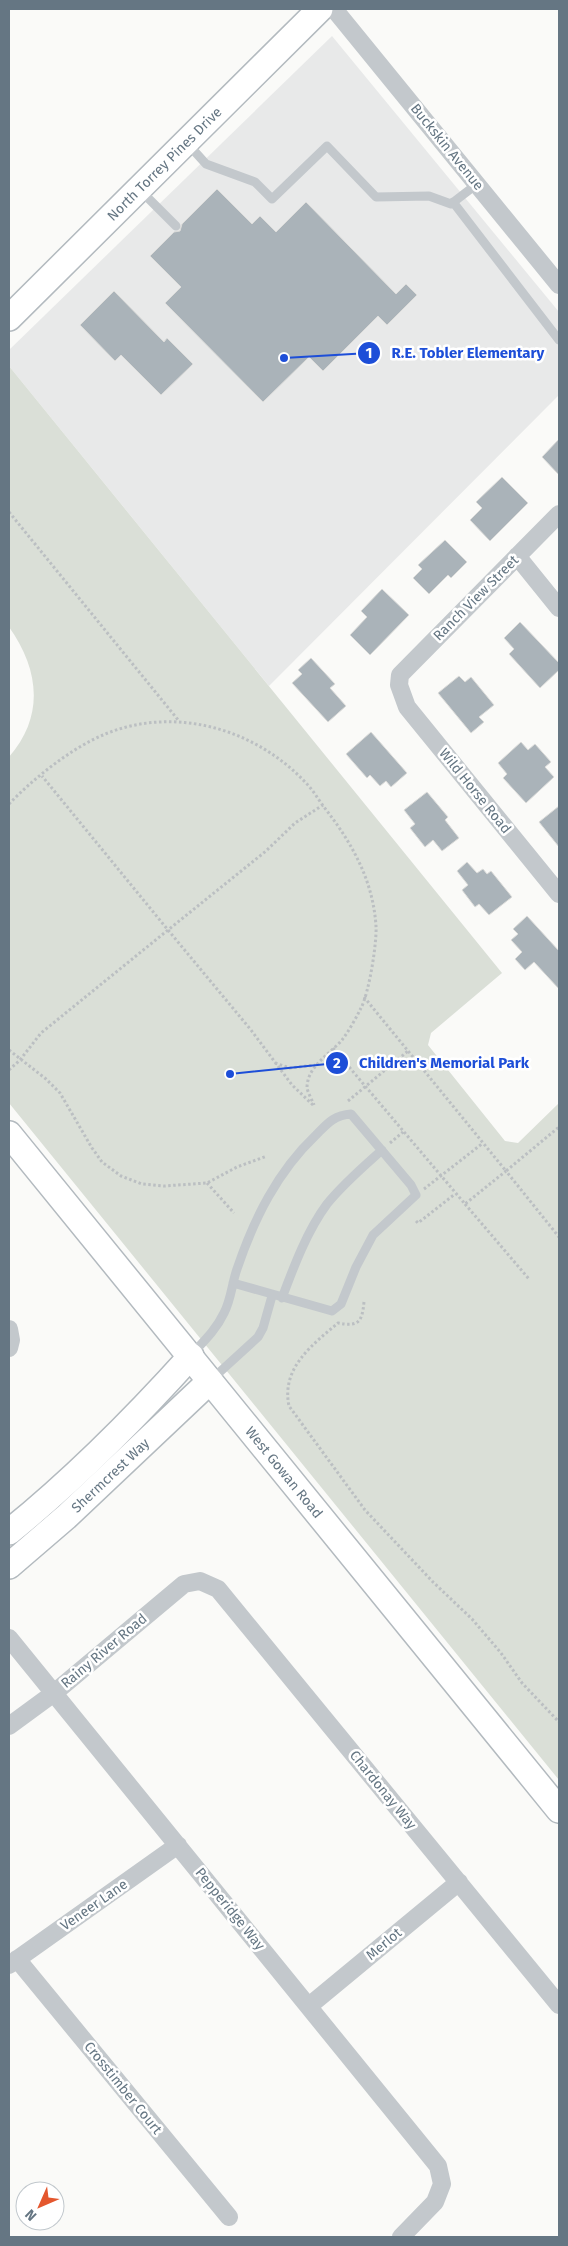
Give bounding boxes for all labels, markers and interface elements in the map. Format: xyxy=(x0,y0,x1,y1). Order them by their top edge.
street label: Buckskin Avenue xyxy=(407,100,487,194)
street label: North Torrey Pines Drive xyxy=(104,103,225,224)
callout: R.E. Tobler Elementary xyxy=(356,338,554,368)
text: 1 xyxy=(366,344,372,362)
text: R.E. Tobler Elementary xyxy=(392,344,545,362)
street label: Ranch View Street xyxy=(430,551,523,644)
street label: Wild Horse Road xyxy=(435,745,515,837)
callout: Children's Memorial Park xyxy=(324,1048,539,1078)
text: 2 xyxy=(333,1054,341,1072)
text: Children's Memorial Park xyxy=(359,1054,530,1072)
street label: West Gowan Road xyxy=(242,1423,326,1521)
street label: Shermcrest Way xyxy=(68,1434,153,1516)
street label: Rainy River Road xyxy=(58,1610,150,1692)
street label: Chardonay Way xyxy=(346,1747,420,1833)
street label: Pepperidge Way xyxy=(192,1864,269,1954)
street label: Veneer Lane xyxy=(57,1876,131,1934)
street label: Merlot xyxy=(363,1924,406,1964)
street label: Crosstimber Court xyxy=(80,2038,166,2138)
north arrow xyxy=(15,2181,65,2231)
text: N xyxy=(22,2206,40,2224)

